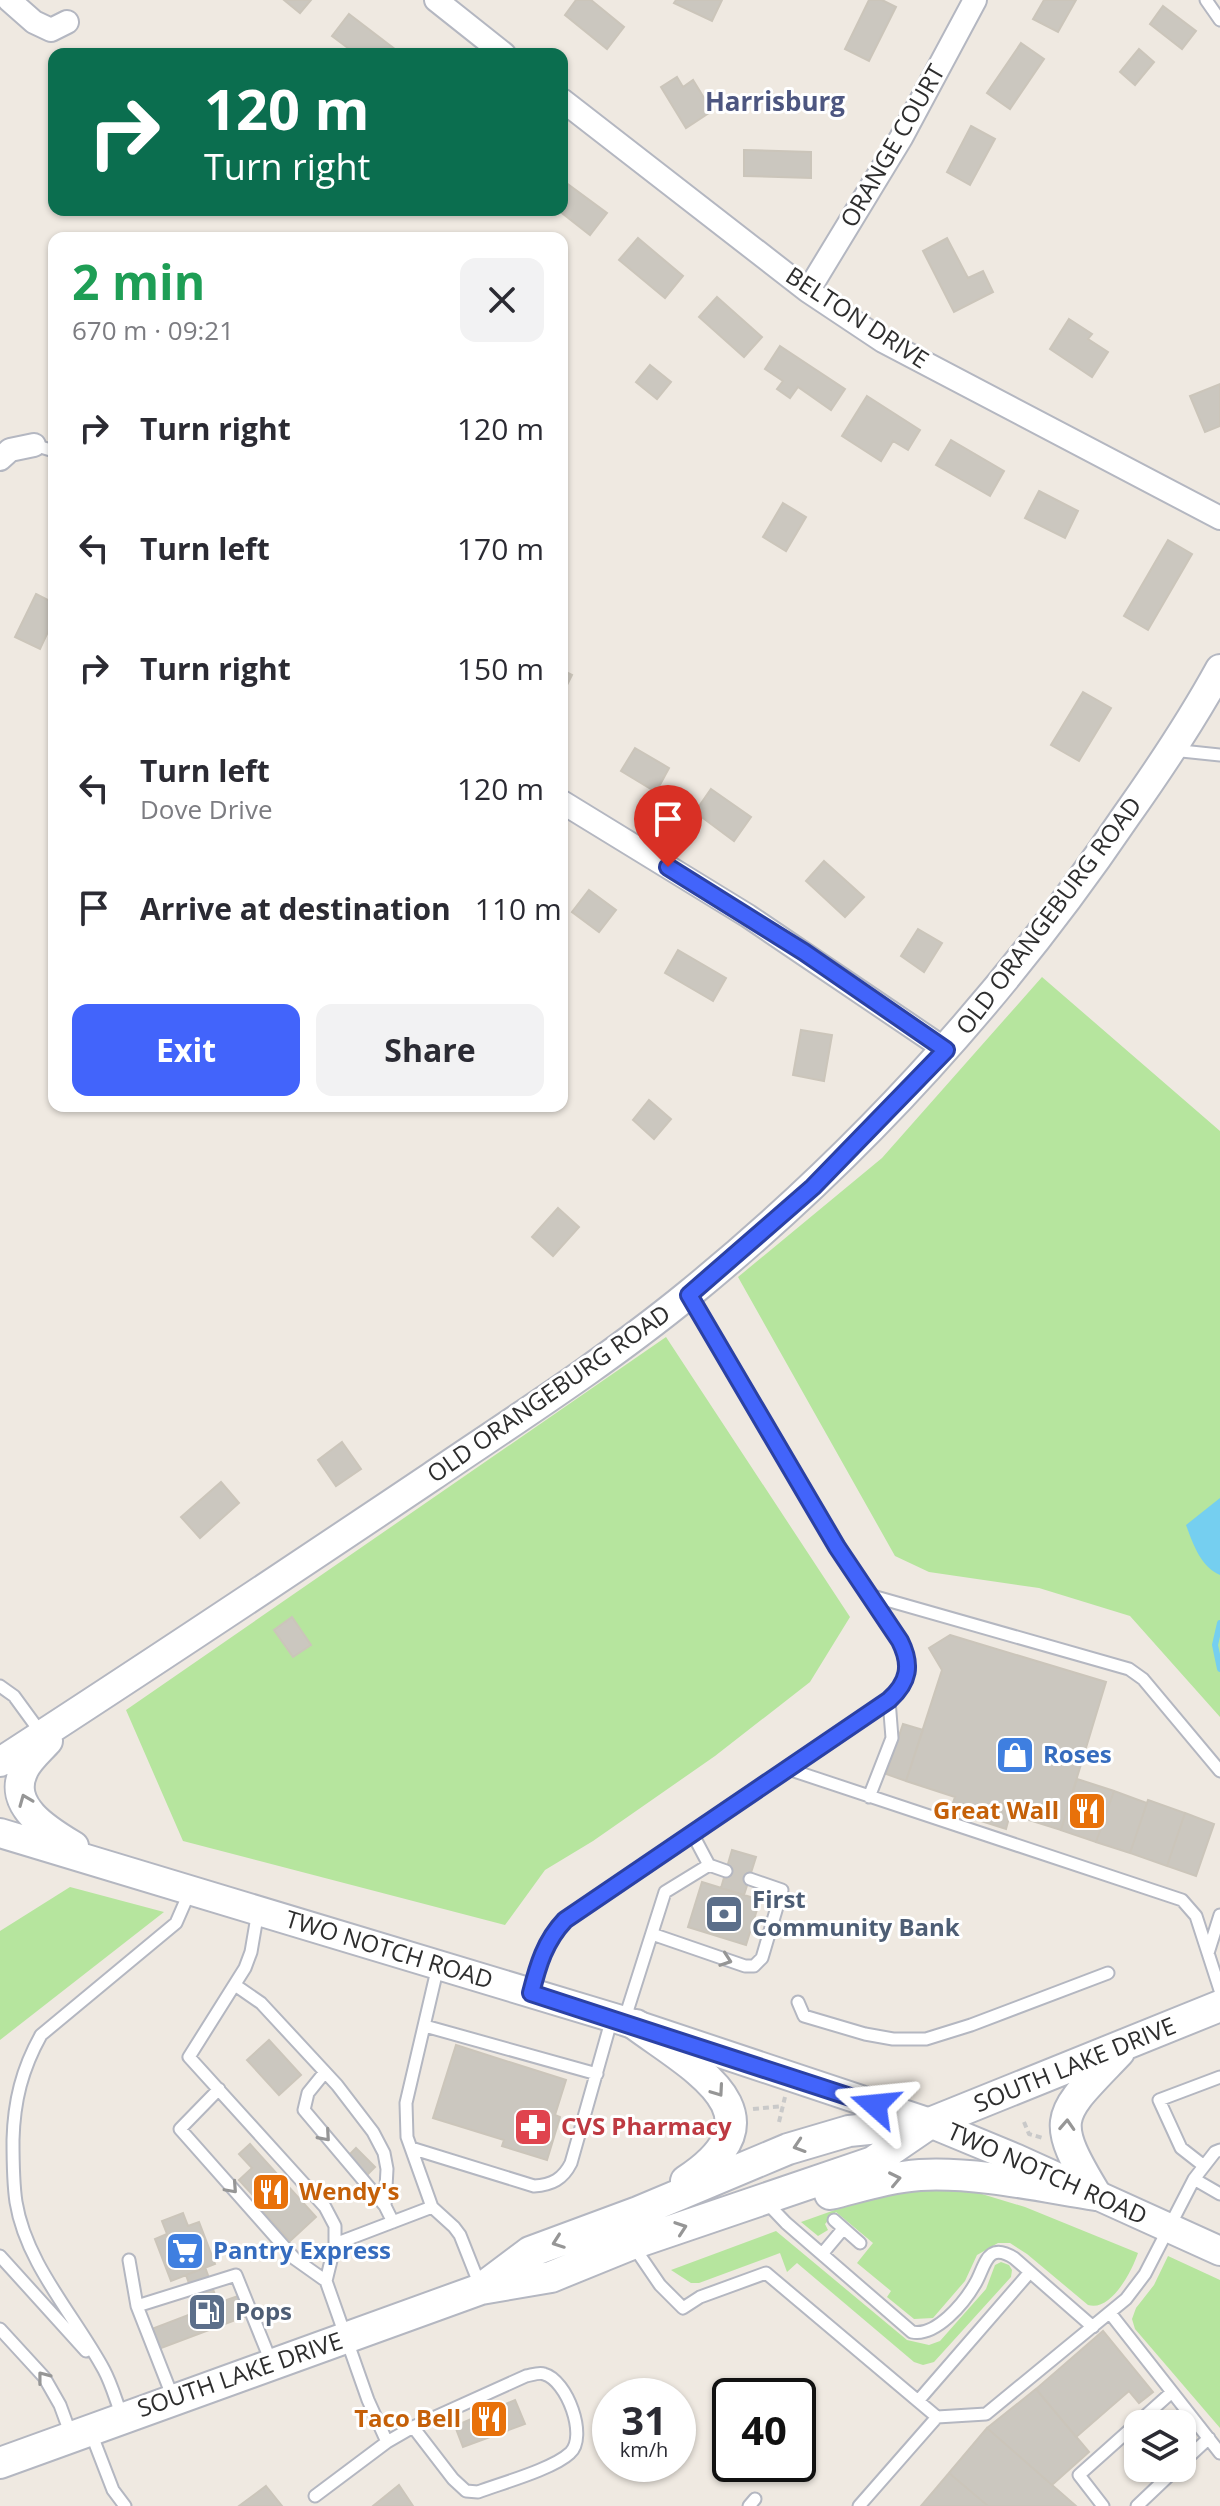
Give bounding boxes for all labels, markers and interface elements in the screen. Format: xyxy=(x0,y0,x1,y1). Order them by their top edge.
street label: ORANGE COURT xyxy=(832,58,952,233)
text: 120 m xyxy=(204,70,370,146)
icon: right xyxy=(72,80,176,184)
district label: Harrisburg xyxy=(705,83,845,119)
text: Turn right xyxy=(204,142,370,191)
text: 2 min xyxy=(72,249,205,314)
button: close xyxy=(460,258,544,342)
street label: BELTON DRIVE xyxy=(780,258,936,375)
text: 670 m · 09:21 xyxy=(72,312,234,348)
icon: right xyxy=(72,406,116,450)
text: Turn right xyxy=(140,408,291,449)
text: 120 m xyxy=(457,408,544,449)
icon: left xyxy=(72,526,116,570)
text: Turn left xyxy=(140,528,270,569)
text: 170 m xyxy=(457,528,544,569)
icon: right xyxy=(72,646,116,690)
text: Turn right xyxy=(140,648,291,689)
text: 150 m xyxy=(457,648,544,689)
text: Turn left xyxy=(140,750,270,791)
icon: left xyxy=(72,766,116,810)
text: 120 m xyxy=(457,768,544,809)
pin xyxy=(634,785,702,867)
street label: OLD ORANGEBURG ROAD xyxy=(947,789,1148,1041)
text: Dove Drive xyxy=(140,791,273,827)
icon: arrive xyxy=(646,797,690,841)
icon: arrive xyxy=(72,886,116,930)
text: Arrive at destination xyxy=(140,888,451,929)
text: 110 m xyxy=(475,888,562,929)
button: Exit xyxy=(72,1004,300,1096)
button: Share xyxy=(316,1004,544,1096)
street label: OLD ORANGEBURG ROAD xyxy=(420,1296,676,1489)
shop icon: Roses xyxy=(994,1734,1036,1776)
place label: Roses xyxy=(1043,1737,1112,1770)
restaurant icon: Great Wall xyxy=(1066,1790,1108,1832)
place label: Great Wall xyxy=(933,1793,1059,1826)
one-way arrow xyxy=(19,1794,35,1808)
place label: First Community Bank xyxy=(752,1882,960,1943)
bank icon: First Community Bank xyxy=(703,1893,745,1935)
street label: TWO NOTCH ROAD xyxy=(282,1901,497,1996)
one-way arrow xyxy=(718,1950,732,1966)
street label: SOUTH LAKE DRIVE xyxy=(969,2008,1180,2119)
position arrow xyxy=(833,2063,917,2147)
one-way arrow xyxy=(708,2083,723,2097)
pharmacy icon: CVS Pharmacy xyxy=(512,2106,554,2148)
place label: CVS Pharmacy xyxy=(561,2109,732,2142)
street label: TWO NOTCH ROAD xyxy=(943,2114,1153,2232)
one-way arrow xyxy=(1059,2118,1076,2130)
one-way arrow xyxy=(315,2127,329,2142)
one-way arrow xyxy=(793,2137,806,2153)
restaurant icon: Wendy's xyxy=(250,2171,292,2213)
one-way arrow xyxy=(889,2172,902,2189)
place label: Wendy's xyxy=(299,2174,399,2207)
one-way arrow xyxy=(222,2178,236,2193)
one-way arrow xyxy=(673,2221,687,2237)
supermarket icon: Pantry Express xyxy=(164,2230,206,2272)
one-way arrow xyxy=(552,2232,566,2249)
place label: Pantry Express xyxy=(213,2233,391,2266)
fuel station icon: Pops xyxy=(186,2291,228,2333)
place label: Pops xyxy=(235,2294,292,2327)
street label: SOUTH LAKE DRIVE xyxy=(132,2323,347,2424)
one-way arrow xyxy=(38,2372,53,2386)
speed limit sign: 40 xyxy=(712,2378,816,2482)
text: 31 xyxy=(621,2392,667,2447)
restaurant icon: Taco Bell xyxy=(468,2398,510,2440)
place label: Taco Bell xyxy=(354,2401,461,2434)
map controls xyxy=(1124,2410,1196,2482)
button: layers xyxy=(1124,2410,1196,2482)
text: km/h xyxy=(620,2436,668,2463)

